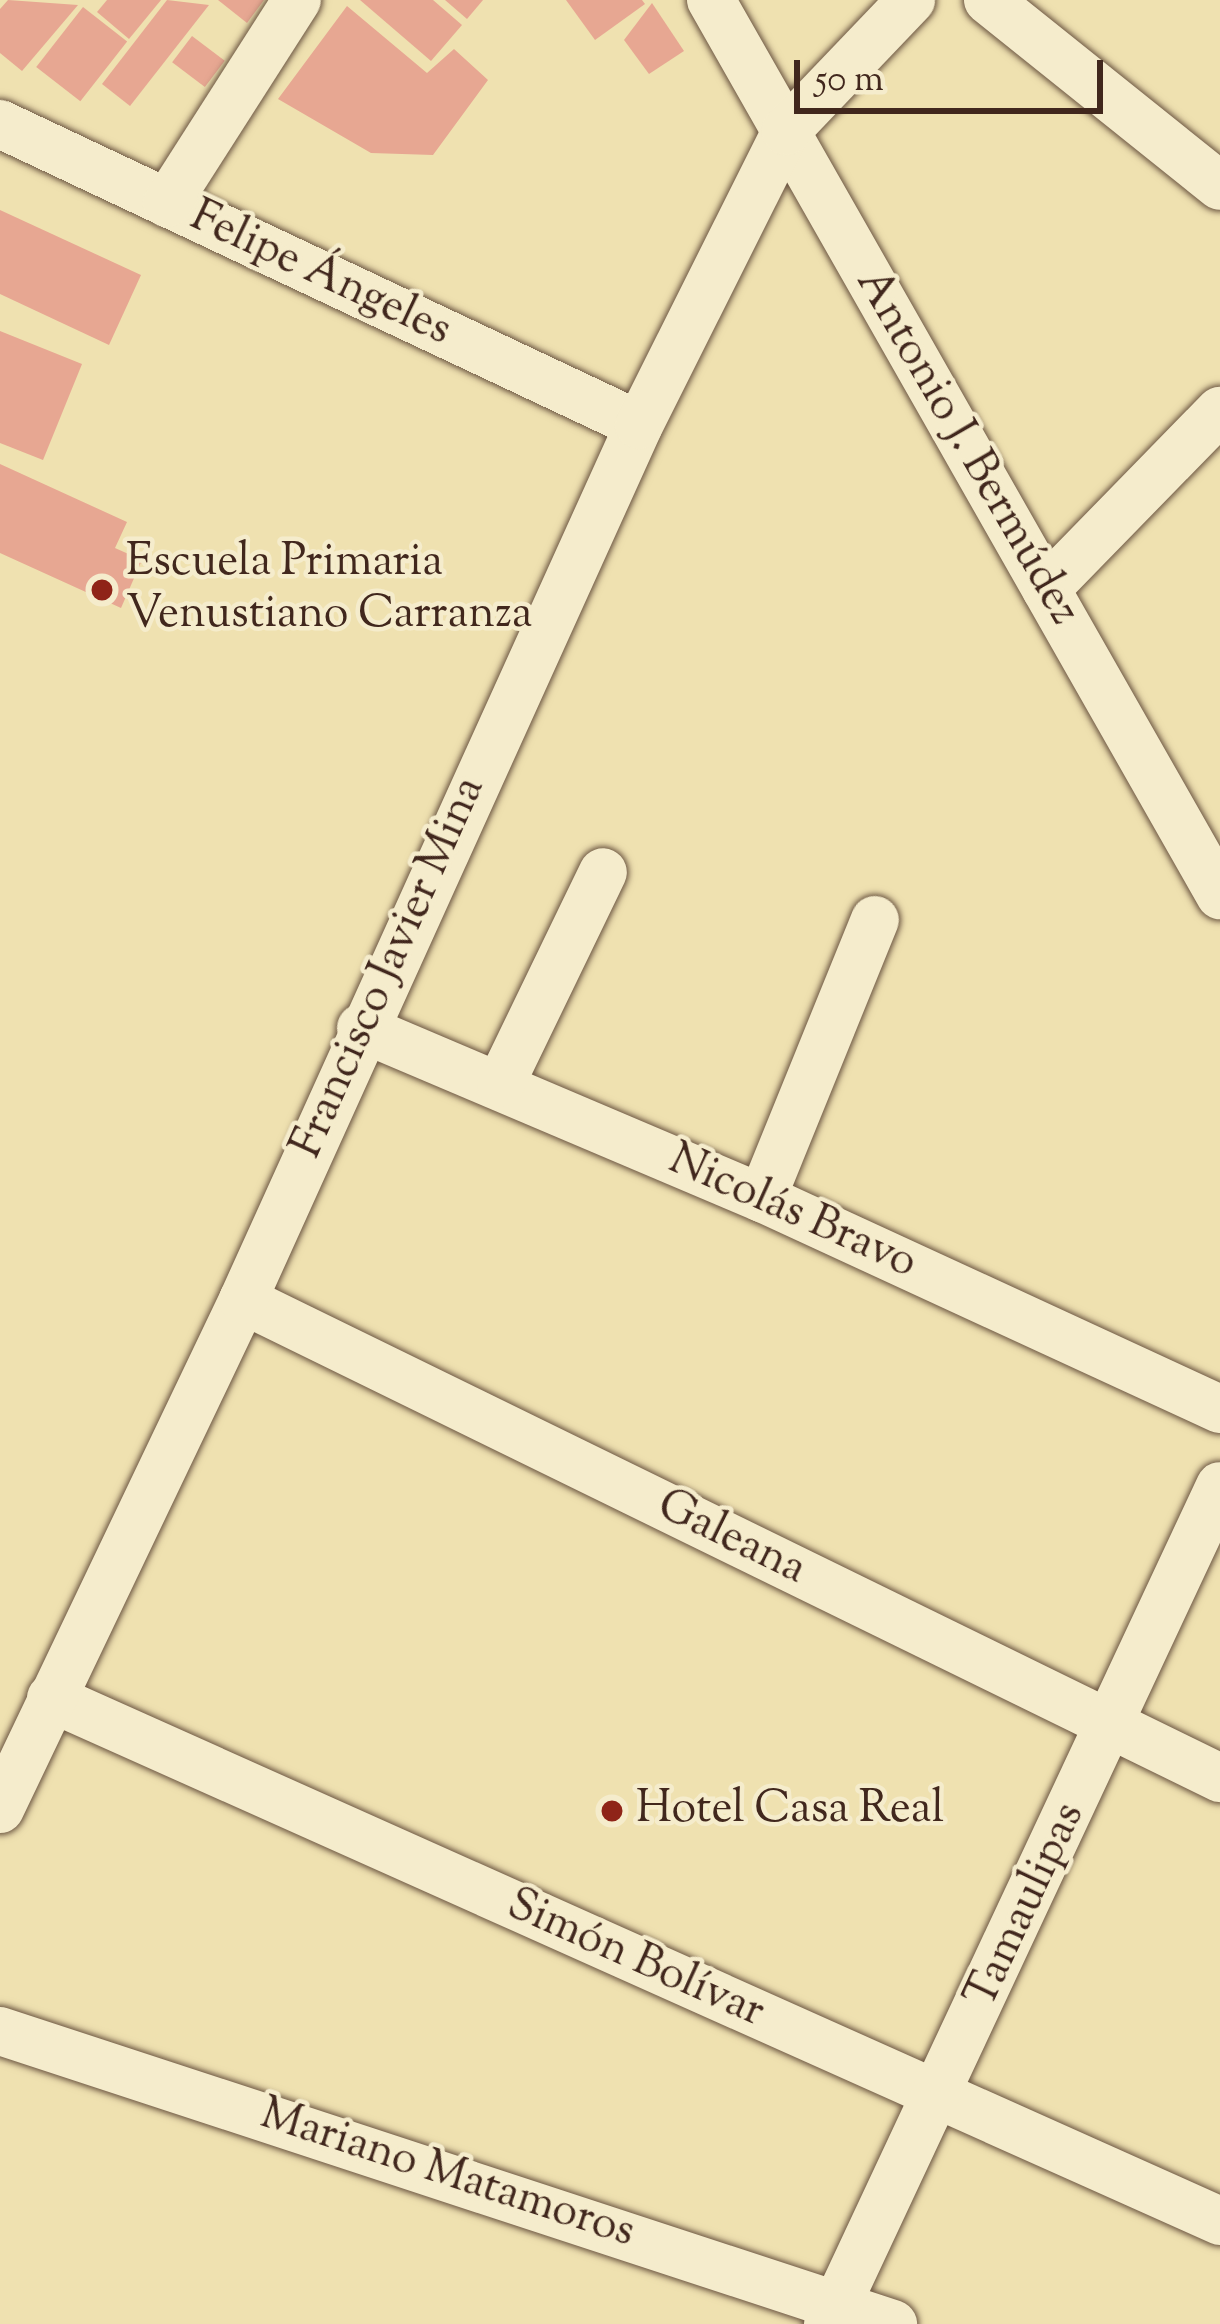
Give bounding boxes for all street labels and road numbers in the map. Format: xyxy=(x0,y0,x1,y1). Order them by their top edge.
street label: Felipe Ángeles xyxy=(181,191,459,359)
street label: Antonio J. Bermúdez xyxy=(842,260,1090,636)
street label: Francisco Javier Mina xyxy=(282,769,498,1167)
street label: Nicolás Bravo xyxy=(660,1134,924,1292)
street label: Galeana xyxy=(648,1480,814,1598)
street label: Tamaulipas xyxy=(956,1795,1098,2017)
street label: Simón Bolívar xyxy=(498,1879,772,2041)
street label: Mariano Matamoros xyxy=(253,2089,641,2261)

